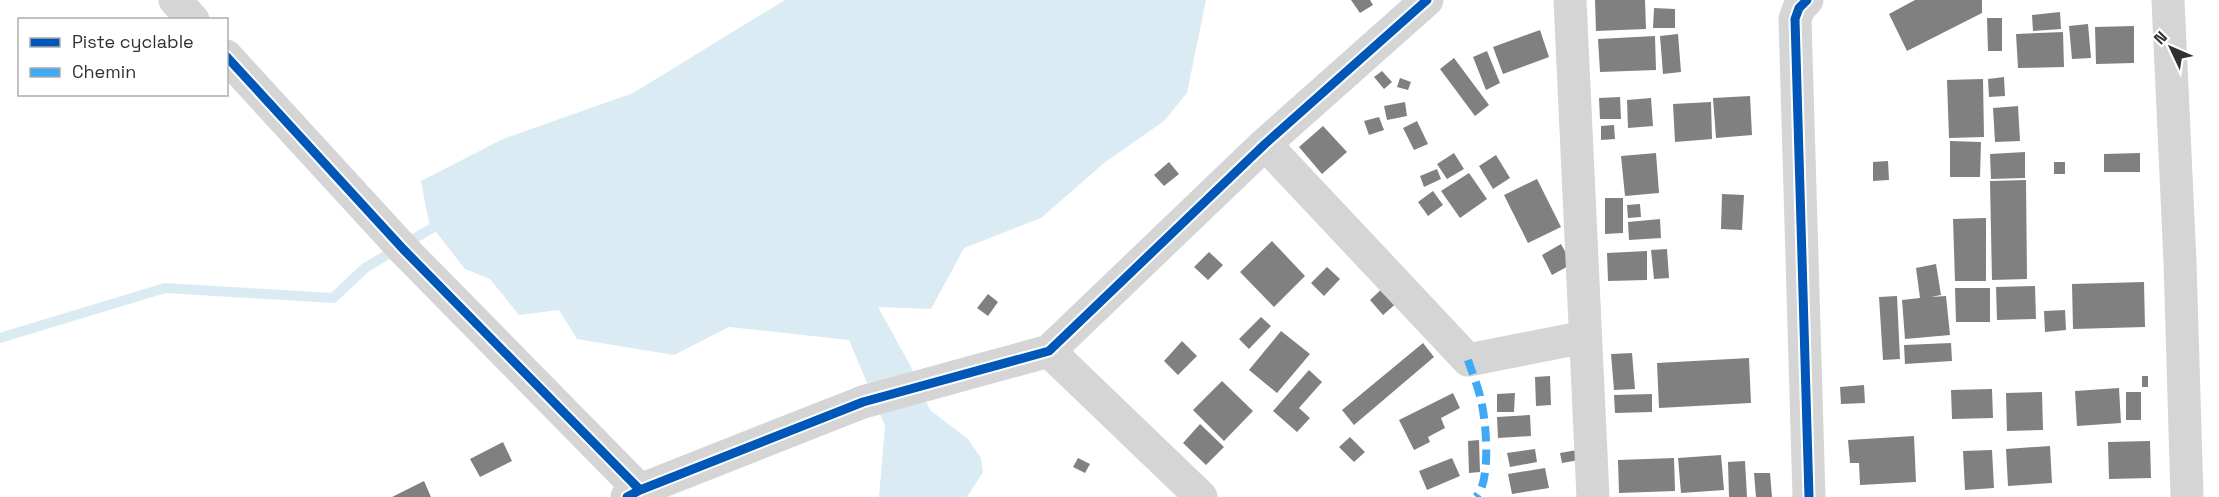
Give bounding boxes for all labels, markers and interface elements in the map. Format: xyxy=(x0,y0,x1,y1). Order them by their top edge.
legend xyxy=(18,18,228,96)
north arrow xyxy=(2141,18,2201,78)
text: N xyxy=(2149,27,2172,49)
text: Piste cyclable xyxy=(72,30,194,53)
text: Chemin xyxy=(72,60,136,83)

